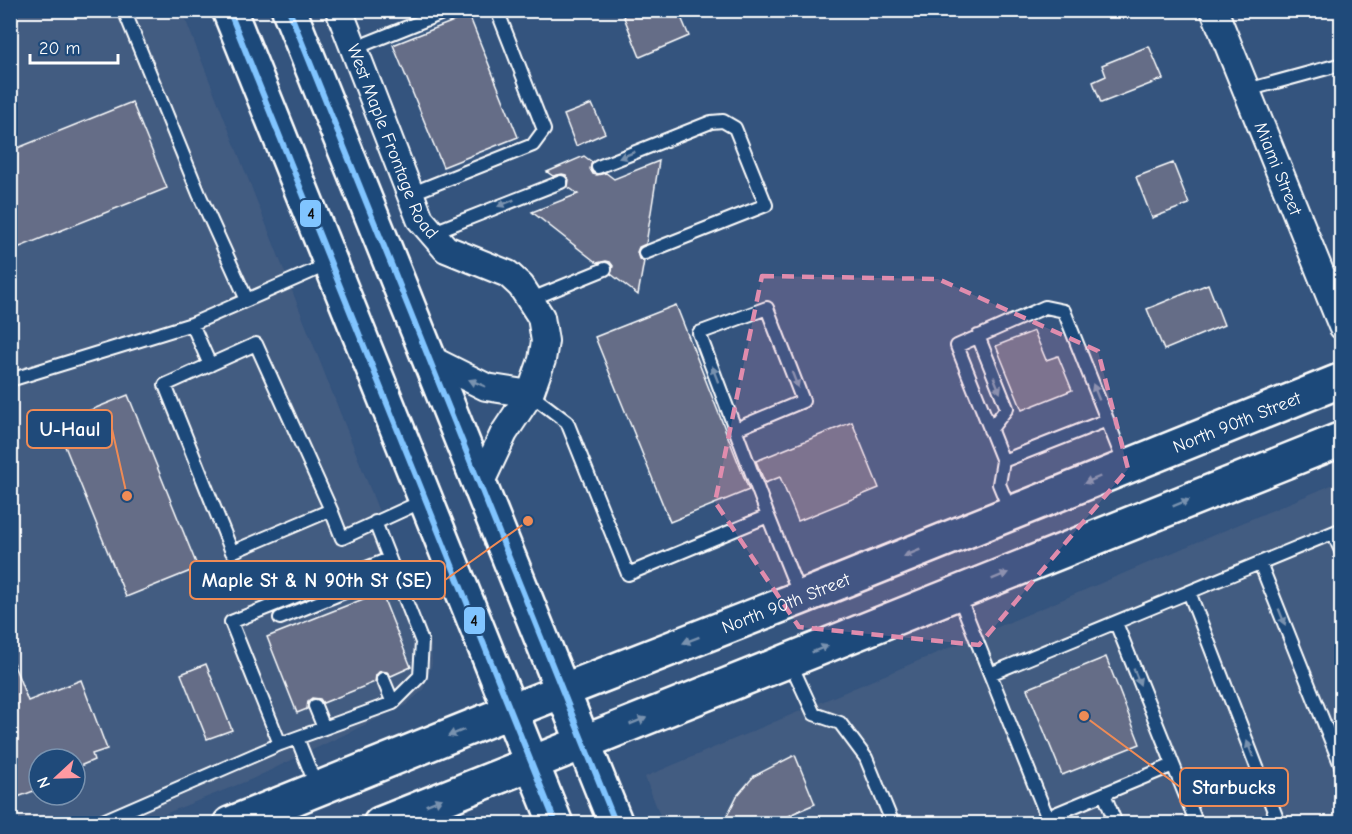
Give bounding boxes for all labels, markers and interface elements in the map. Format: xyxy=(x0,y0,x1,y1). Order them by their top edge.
scale bar xyxy=(30,27,118,65)
text: 20 m xyxy=(39,38,80,59)
street label: West Maple Frontage Road xyxy=(342,41,442,243)
street label: Miami Street xyxy=(1249,119,1306,219)
one-way arrow xyxy=(618,150,636,160)
line badge: 4 xyxy=(299,199,322,228)
one-way arrow xyxy=(497,199,515,208)
text: 4 xyxy=(307,205,315,223)
one-way arrow xyxy=(710,365,719,383)
one-way arrow xyxy=(791,371,800,389)
one-way arrow xyxy=(993,376,1002,394)
one-way arrow xyxy=(467,378,485,388)
one-way arrow xyxy=(1091,383,1100,401)
street label: North 90th Street xyxy=(1170,387,1305,458)
callout: U-Haul xyxy=(27,410,112,448)
text: U-Haul xyxy=(39,418,101,441)
one-way arrow xyxy=(1084,475,1101,484)
one-way arrow xyxy=(1173,498,1191,508)
one-way arrow xyxy=(903,549,921,558)
callout: Maple St & N 90th St (SE) xyxy=(190,561,445,599)
text: Maple St & N 90th St (SE) xyxy=(202,569,432,592)
street label: North 90th Street xyxy=(719,569,854,639)
one-way arrow xyxy=(992,571,1010,581)
line badge: 4 xyxy=(463,606,486,635)
one-way arrow xyxy=(1277,609,1287,627)
text: 4 xyxy=(470,612,478,630)
one-way arrow xyxy=(682,636,700,646)
one-way arrow xyxy=(811,644,829,654)
one-way arrow xyxy=(1133,668,1143,686)
one-way arrow xyxy=(630,716,648,726)
one-way arrow xyxy=(447,728,465,738)
one-way arrow xyxy=(1245,740,1255,758)
north arrow xyxy=(27,747,87,807)
callout: Starbucks xyxy=(1180,768,1288,806)
text: N xyxy=(34,774,54,790)
text: Starbucks xyxy=(1192,776,1276,799)
one-way arrow xyxy=(425,797,443,806)

